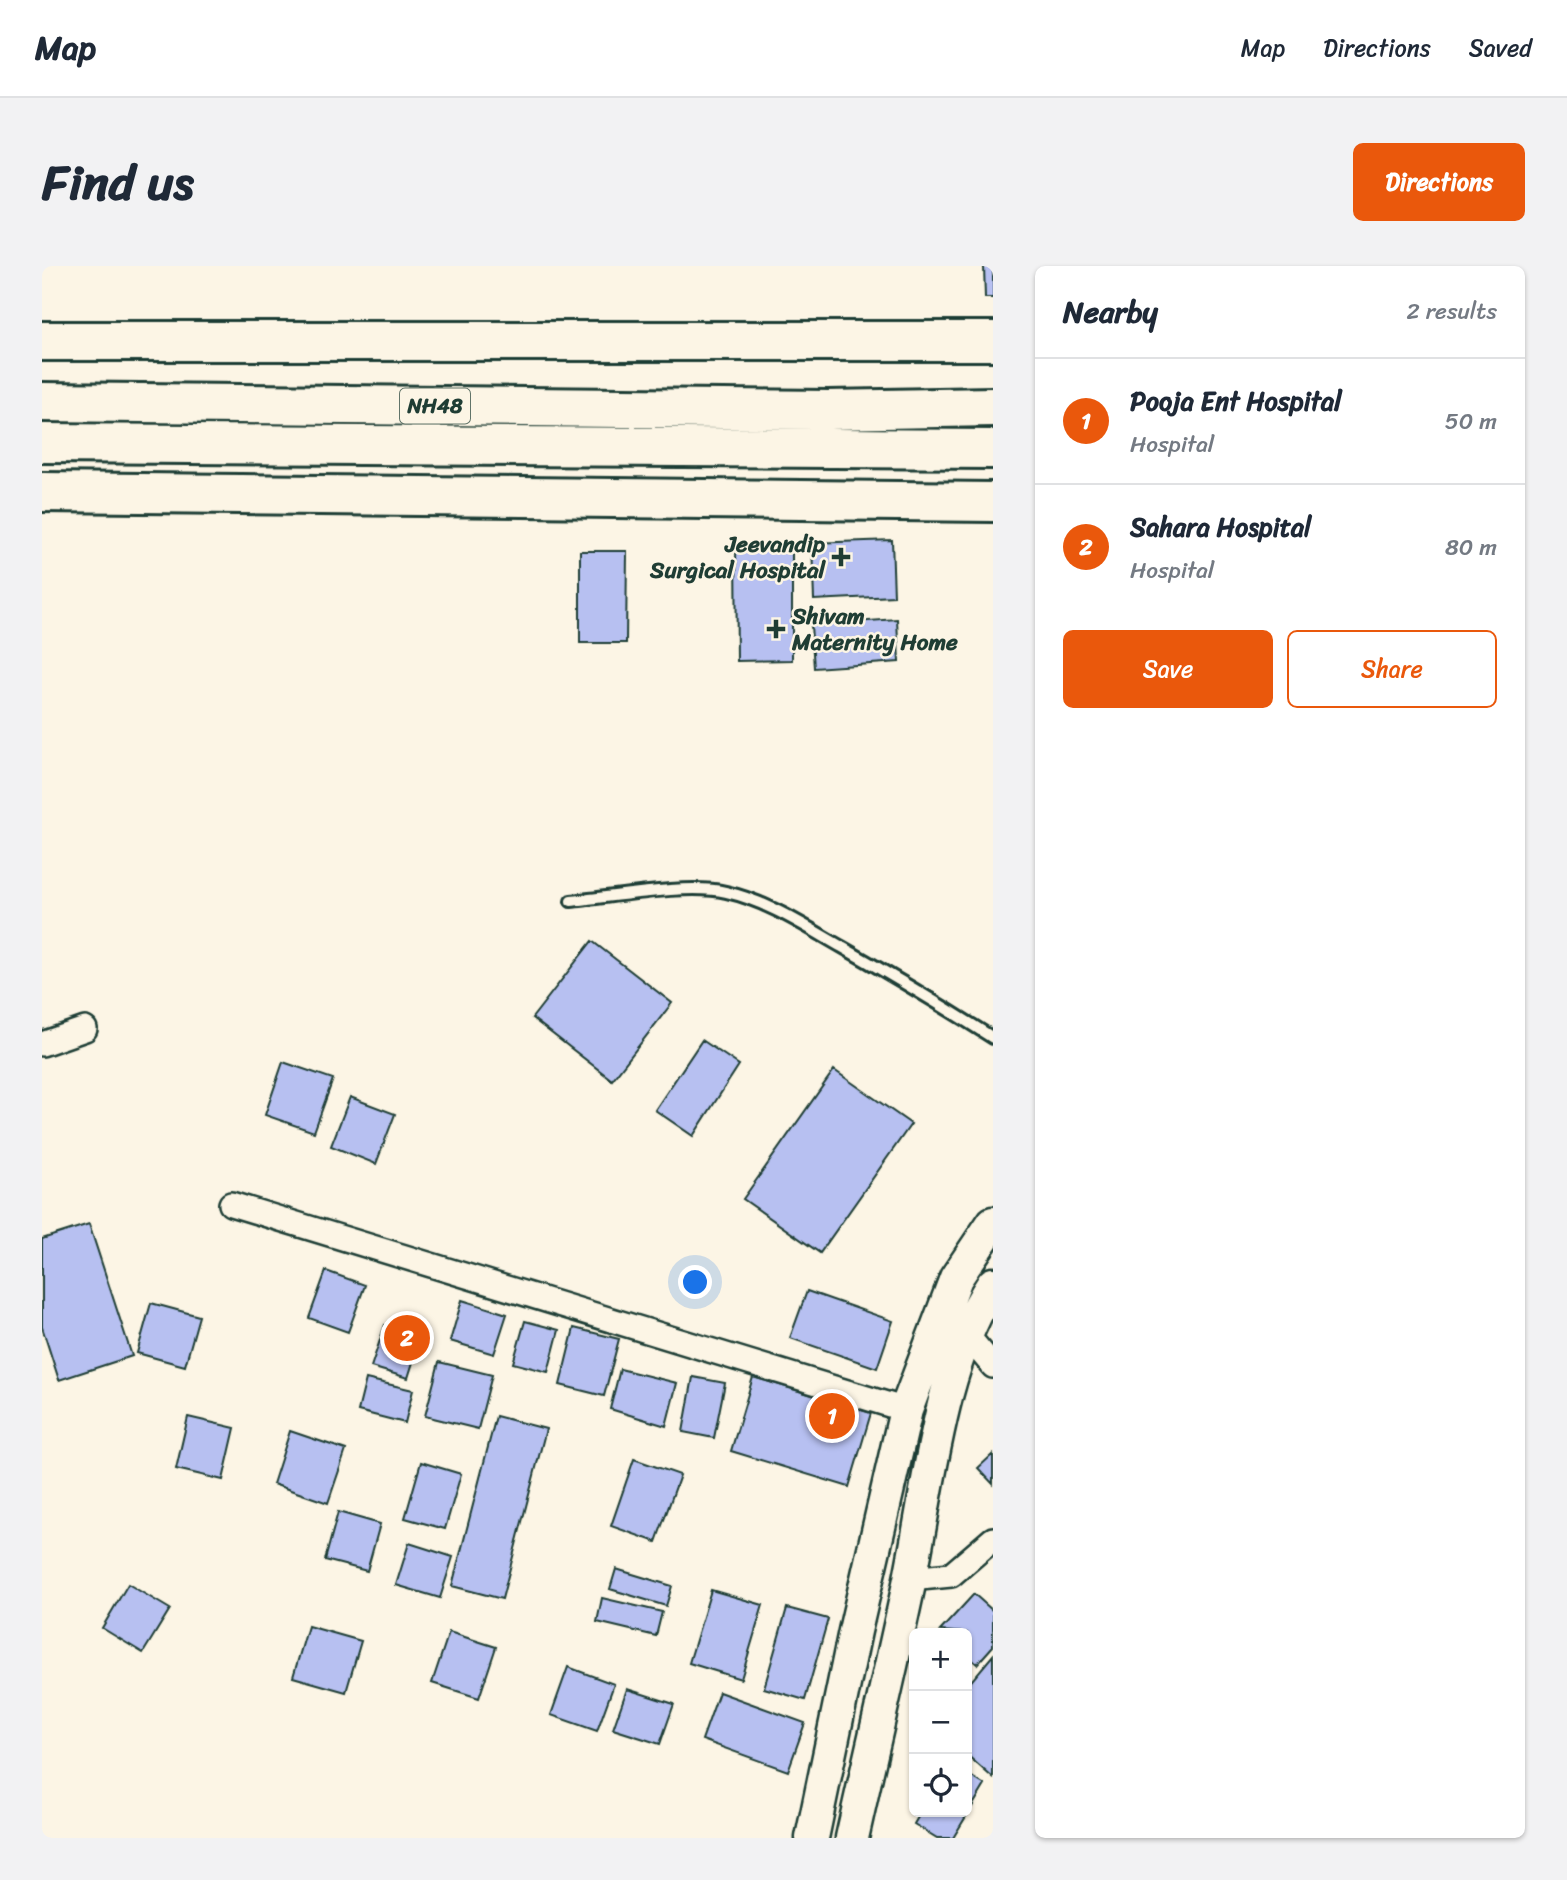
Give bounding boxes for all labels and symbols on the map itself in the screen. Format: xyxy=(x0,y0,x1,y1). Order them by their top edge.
road number: NH48 xyxy=(400,388,470,424)
place label: Jeevandip Surgical Hospital xyxy=(649,524,826,591)
marker: Jeevandip Surgical Hospital xyxy=(831,547,851,567)
place label: Shivam Maternity Home xyxy=(791,596,958,663)
marker: Shivam Maternity Home xyxy=(766,619,786,639)
your location xyxy=(678,1265,712,1299)
pin: 2 xyxy=(384,1312,430,1364)
pin: 1 xyxy=(809,1390,855,1442)

